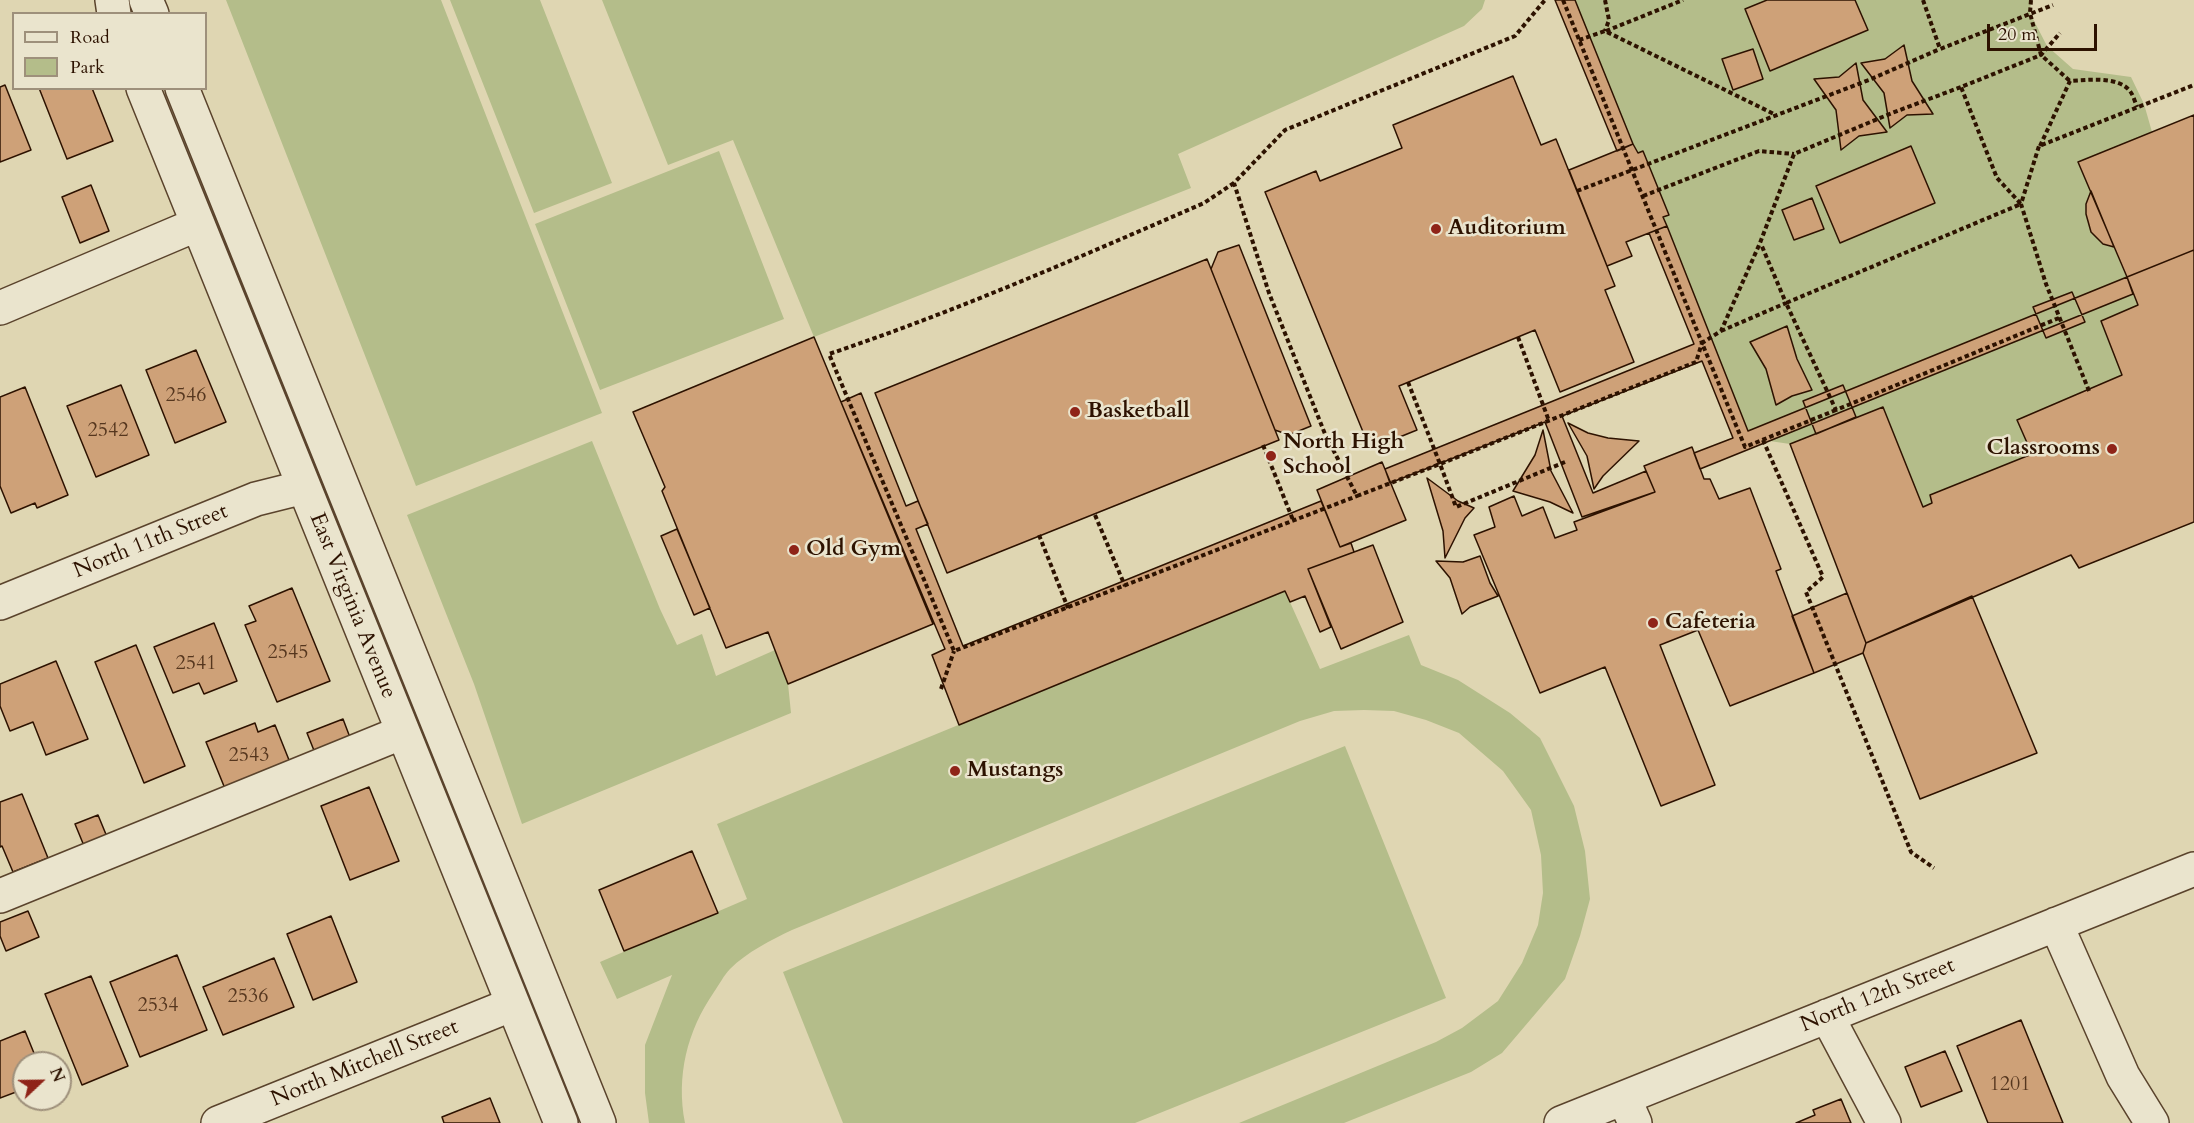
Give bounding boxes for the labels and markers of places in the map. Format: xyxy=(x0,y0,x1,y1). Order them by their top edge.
place label: Auditorium xyxy=(1448,216,1566,242)
marker: Auditorium xyxy=(1429,222,1443,236)
place label: Basketball xyxy=(1087,399,1190,425)
marker: Basketball xyxy=(1068,405,1082,419)
place label: North High School xyxy=(1283,430,1404,482)
place label: Classrooms xyxy=(1987,436,2100,462)
marker: Classrooms xyxy=(2105,442,2119,456)
marker: North High School xyxy=(1264,449,1278,463)
place label: Old Gym xyxy=(806,537,901,563)
marker: Old Gym xyxy=(787,543,801,557)
place label: Cafeteria xyxy=(1665,610,1756,636)
marker: Cafeteria xyxy=(1646,616,1660,630)
place label: Mustangs xyxy=(967,758,1064,784)
marker: Mustangs xyxy=(948,764,962,778)

